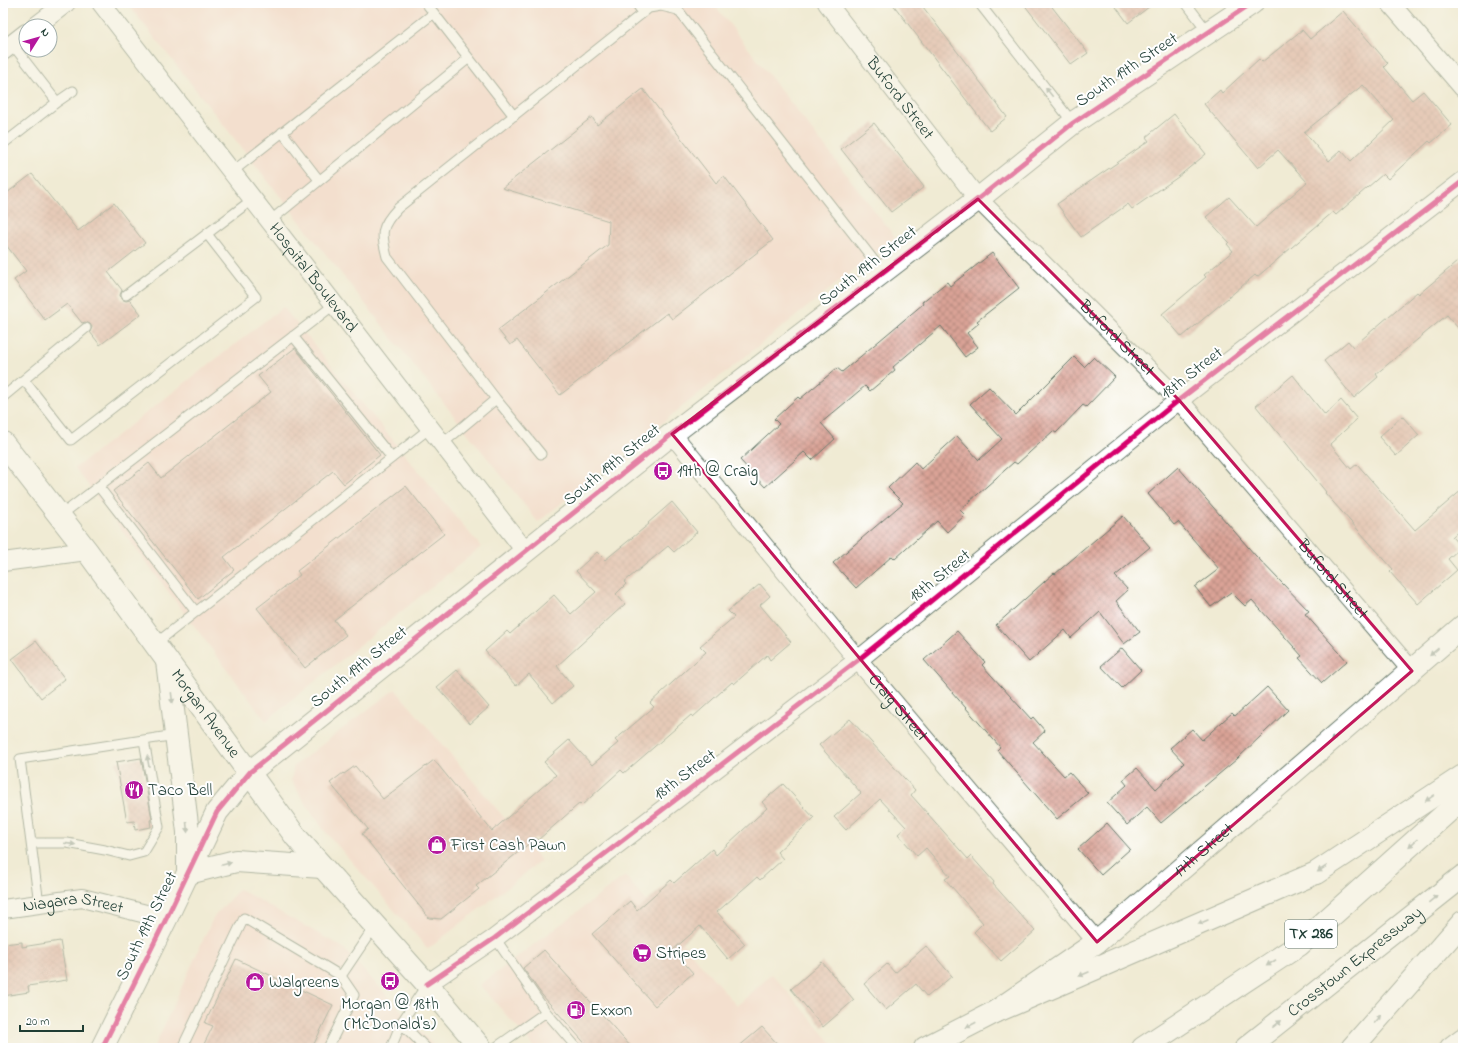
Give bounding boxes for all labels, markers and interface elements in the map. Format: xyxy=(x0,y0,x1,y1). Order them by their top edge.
north arrow xyxy=(18,18,58,58)
text: N xyxy=(37,25,54,40)
street label: South 19th Street xyxy=(1071,26,1183,114)
street label: Buford Street xyxy=(860,50,940,145)
one-way arrow xyxy=(1045,87,1054,98)
street label: Hospital Boulevard xyxy=(263,217,364,338)
street label: South 19th Street xyxy=(813,219,923,312)
street label: Buford Street xyxy=(1073,294,1161,382)
street label: 18th Street xyxy=(1156,341,1229,405)
street label: South 19th Street xyxy=(558,418,666,512)
place label: 19th @ Craig xyxy=(677,459,758,486)
bus stop icon: 19th @ Craig xyxy=(652,460,674,482)
street label: Buford Street xyxy=(1291,533,1375,625)
street label: 18th Street xyxy=(904,543,976,609)
street label: South 19th Street xyxy=(305,620,413,714)
one-way arrow xyxy=(1428,647,1439,656)
street label: Morgan Avenue xyxy=(165,664,247,763)
street label: Craig Street xyxy=(862,668,934,747)
one-way arrow xyxy=(169,692,175,704)
one-way arrow xyxy=(1330,732,1341,741)
street label: 18th Street xyxy=(648,743,722,807)
one-way arrow xyxy=(144,755,150,767)
place label: Taco Bell xyxy=(148,778,212,803)
restaurant icon: Taco Bell xyxy=(123,779,145,801)
one-way arrow xyxy=(1425,794,1436,802)
street label: 17th Street xyxy=(1167,817,1240,884)
one-way arrow xyxy=(184,821,191,833)
place label: First Cash Pawn xyxy=(450,833,566,858)
shop icon: First Cash Pawn xyxy=(426,834,448,856)
one-way arrow xyxy=(1408,838,1418,848)
one-way arrow xyxy=(64,841,76,847)
one-way arrow xyxy=(220,860,232,866)
one-way arrow xyxy=(1316,866,1328,873)
street label: South 19th Street xyxy=(110,867,184,985)
one-way arrow xyxy=(1157,881,1168,890)
street label: Niagara Street xyxy=(21,886,126,920)
one-way arrow xyxy=(1428,895,1439,904)
street label: Crosstown Expressway xyxy=(1282,900,1428,1023)
one-way arrow xyxy=(1198,919,1209,925)
road number: TX 286 xyxy=(1285,920,1337,948)
place label: Stripes xyxy=(656,941,706,966)
supermarket icon: Stripes xyxy=(631,942,653,964)
one-way arrow xyxy=(1266,959,1277,967)
place label: Walgreens xyxy=(269,970,339,997)
bus stop icon: Morgan @ 18th (McDonald's) xyxy=(379,970,401,992)
shop icon: Walgreens xyxy=(244,971,266,993)
one-way arrow xyxy=(1078,971,1090,977)
place label: Morgan @ 18th (McDonald's) xyxy=(341,992,439,1037)
place label: Exxon xyxy=(590,998,632,1023)
fuel station icon: Exxon xyxy=(565,999,587,1021)
scale bar xyxy=(20,1007,83,1033)
text: 20 m xyxy=(26,1013,49,1031)
one-way arrow xyxy=(1373,1014,1382,1024)
one-way arrow xyxy=(1271,1020,1282,1028)
one-way arrow xyxy=(965,1022,977,1028)

